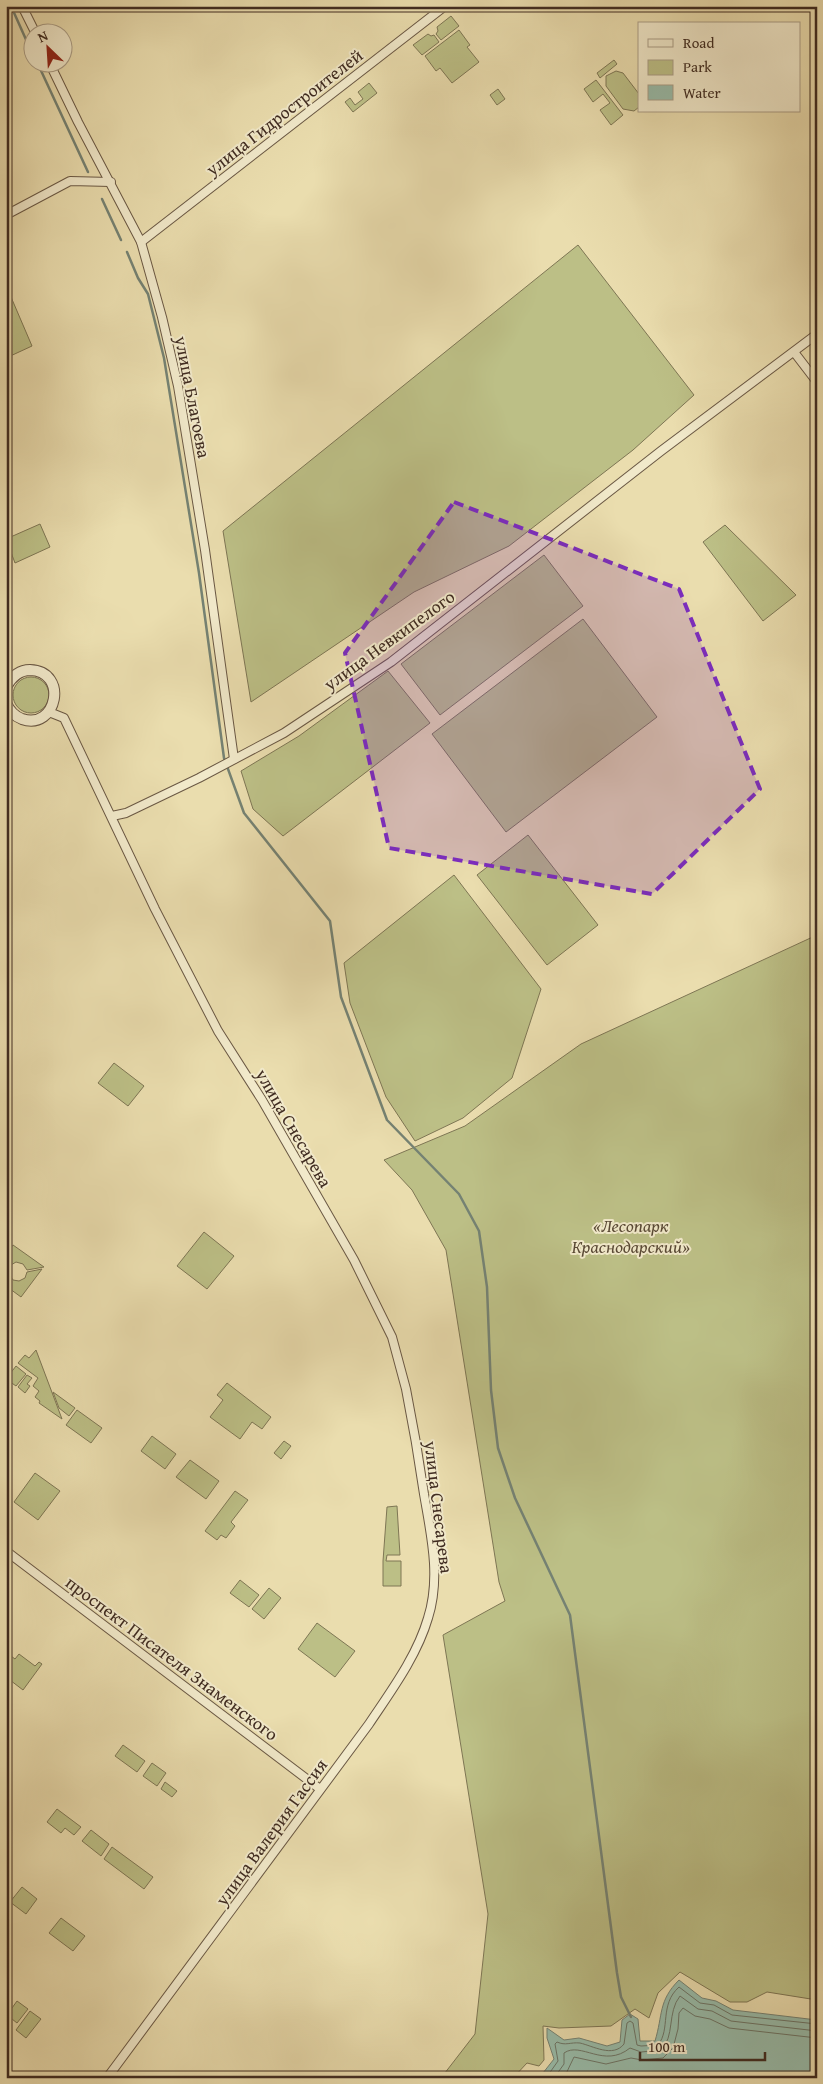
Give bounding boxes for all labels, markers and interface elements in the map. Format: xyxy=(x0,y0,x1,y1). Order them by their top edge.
north arrow xyxy=(22,22,72,72)
legend xyxy=(638,22,800,112)
text: N xyxy=(34,25,52,47)
text: Road xyxy=(683,32,714,53)
street label: улица Гидростроителей xyxy=(199,42,369,183)
text: Park xyxy=(683,56,712,77)
text: Water xyxy=(683,82,721,103)
street label: улица Благоева xyxy=(168,333,218,461)
street label: улица Невкипелого xyxy=(317,583,460,697)
street label: улица Снесарева xyxy=(248,1063,339,1193)
park label: «Лесопарк Краснодарский» xyxy=(572,1212,690,1260)
street label: улица Снесарева xyxy=(417,1438,461,1575)
street label: проспект Писателя Знаменского xyxy=(60,1569,284,1747)
street label: улица Валерия Гассия xyxy=(208,1753,334,1912)
scale bar xyxy=(640,2029,766,2061)
text: 100 m xyxy=(648,2036,686,2057)

